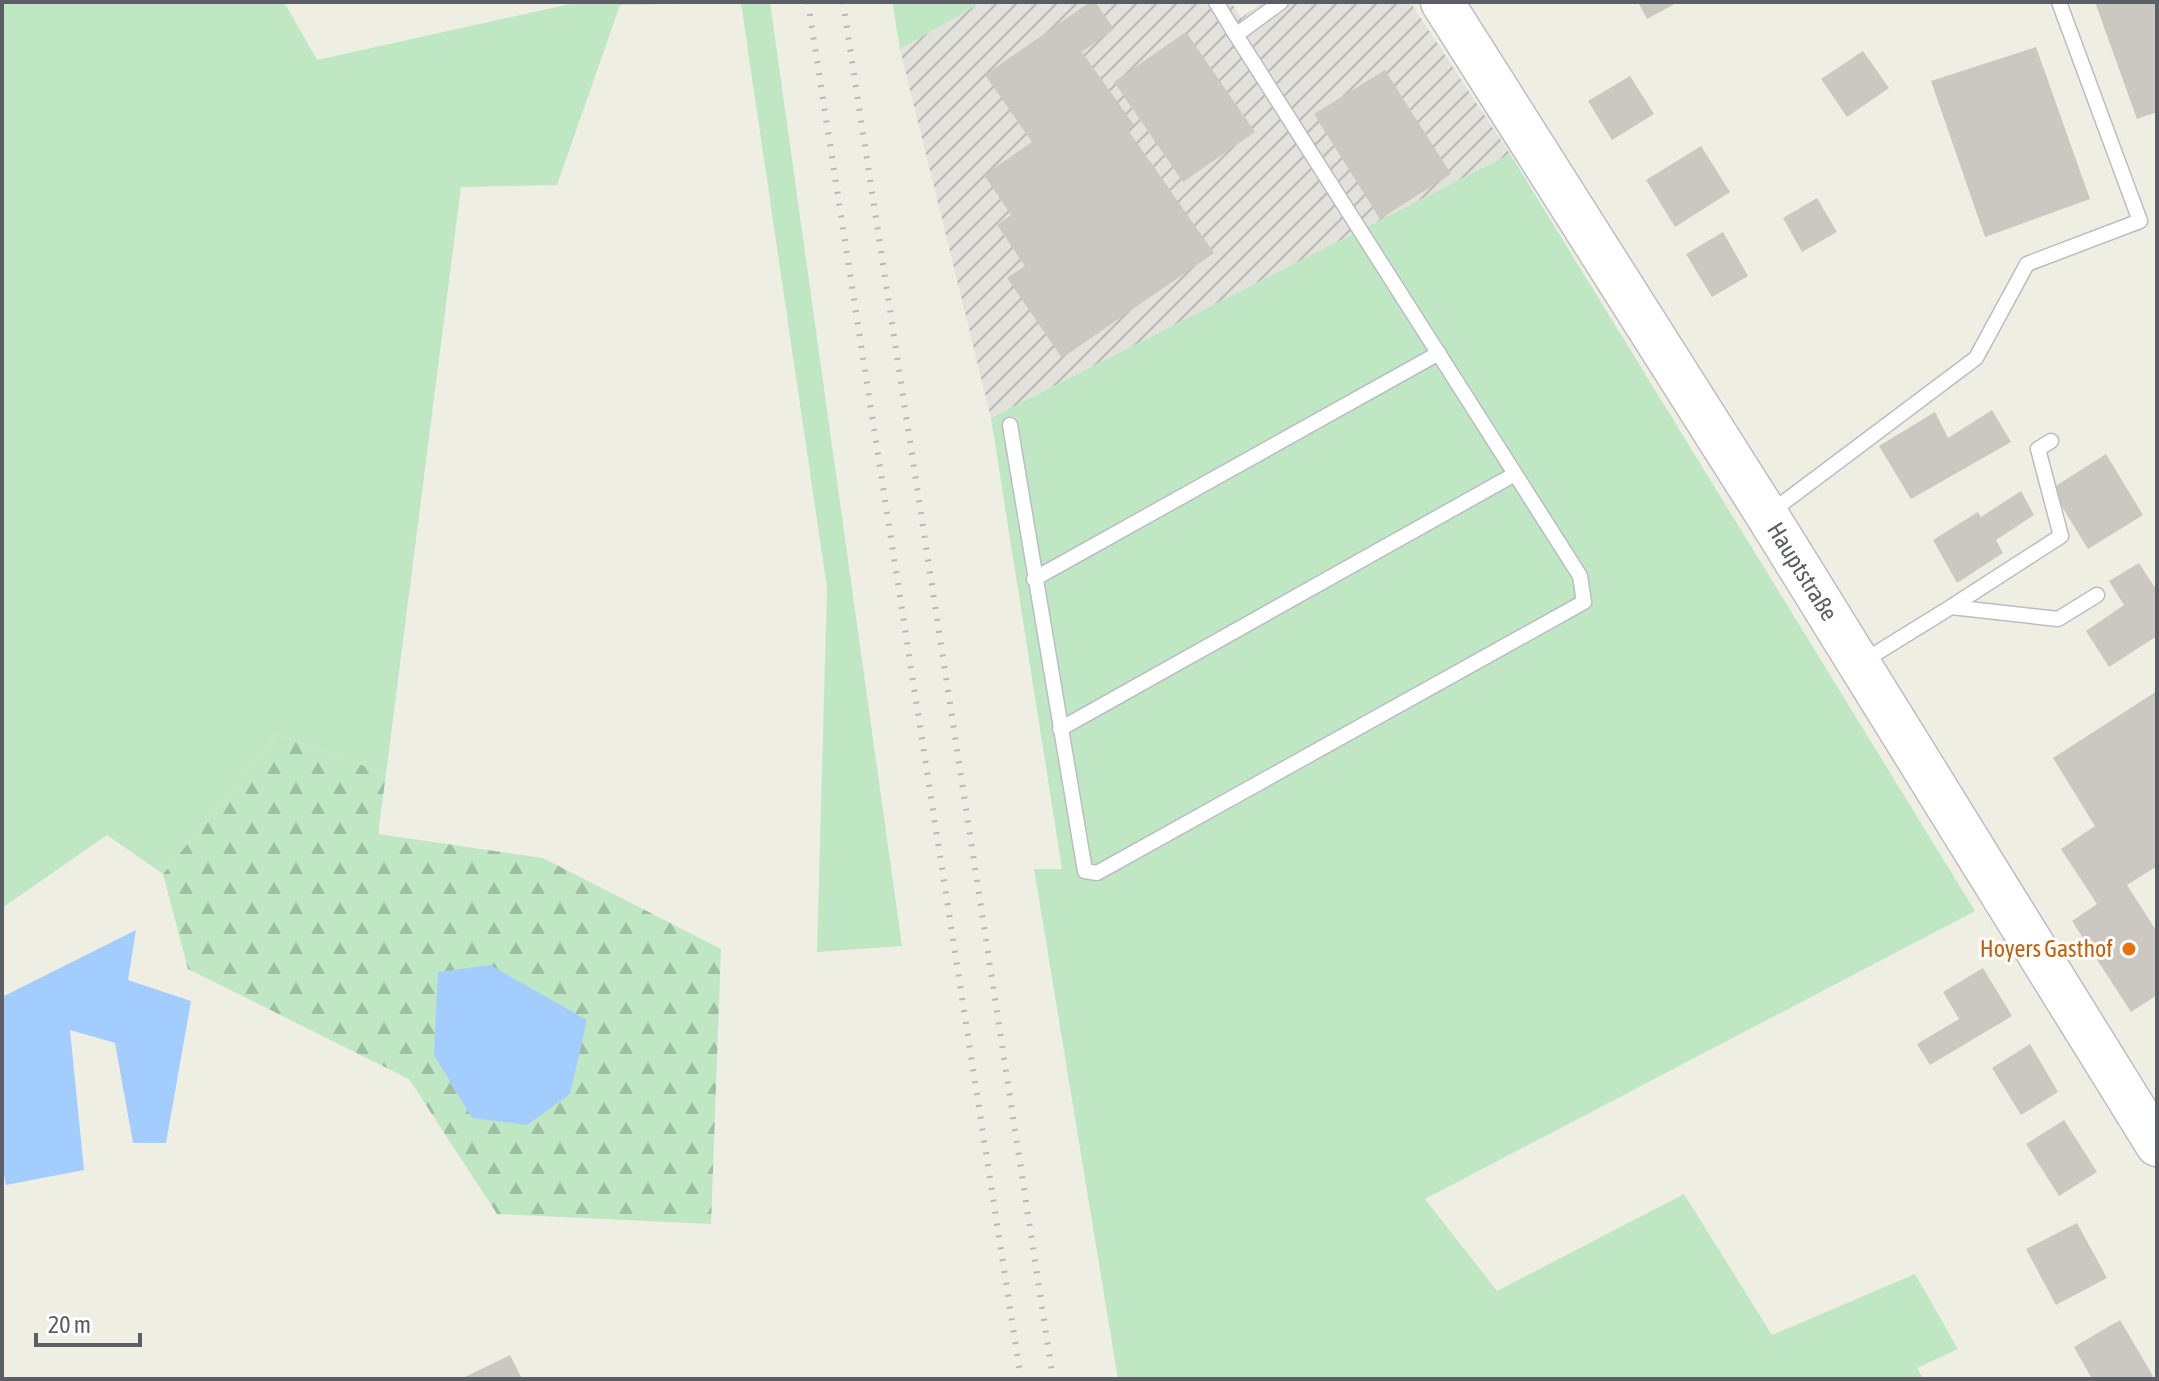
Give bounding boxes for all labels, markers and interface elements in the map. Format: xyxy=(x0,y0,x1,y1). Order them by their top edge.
street label: Hauptstraße xyxy=(1762,517,1843,626)
place label: Hoyers Gasthof xyxy=(1980,935,2113,962)
marker: Hoyers Gasthof xyxy=(2120,940,2138,958)
scale bar xyxy=(36,1297,140,1347)
text: 20 m xyxy=(48,1311,91,1338)

